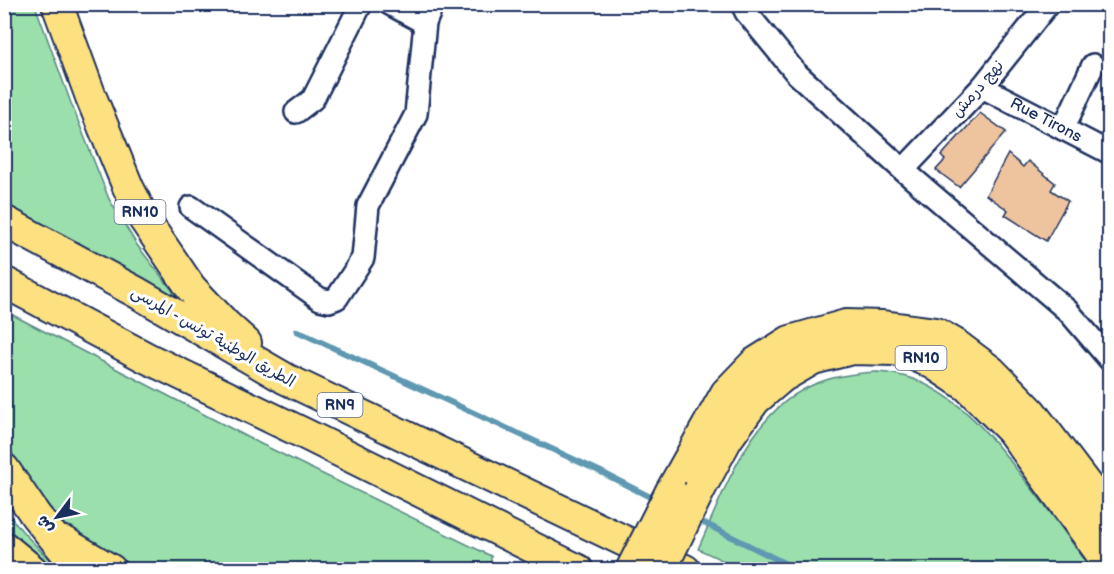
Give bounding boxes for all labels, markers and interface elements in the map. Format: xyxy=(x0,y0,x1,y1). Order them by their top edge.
street label: نهج درمش xyxy=(948,56,1008,122)
street label: Rue Tirons xyxy=(1007,94,1085,146)
road number: RN10 xyxy=(114,200,166,224)
street label: الطريق الوطنية تونس - المرسى xyxy=(128,282,298,392)
road number: RN10 xyxy=(896,346,946,370)
road number: RN9 xyxy=(318,393,362,417)
north arrow xyxy=(27,487,87,547)
text: ش xyxy=(33,512,58,537)

